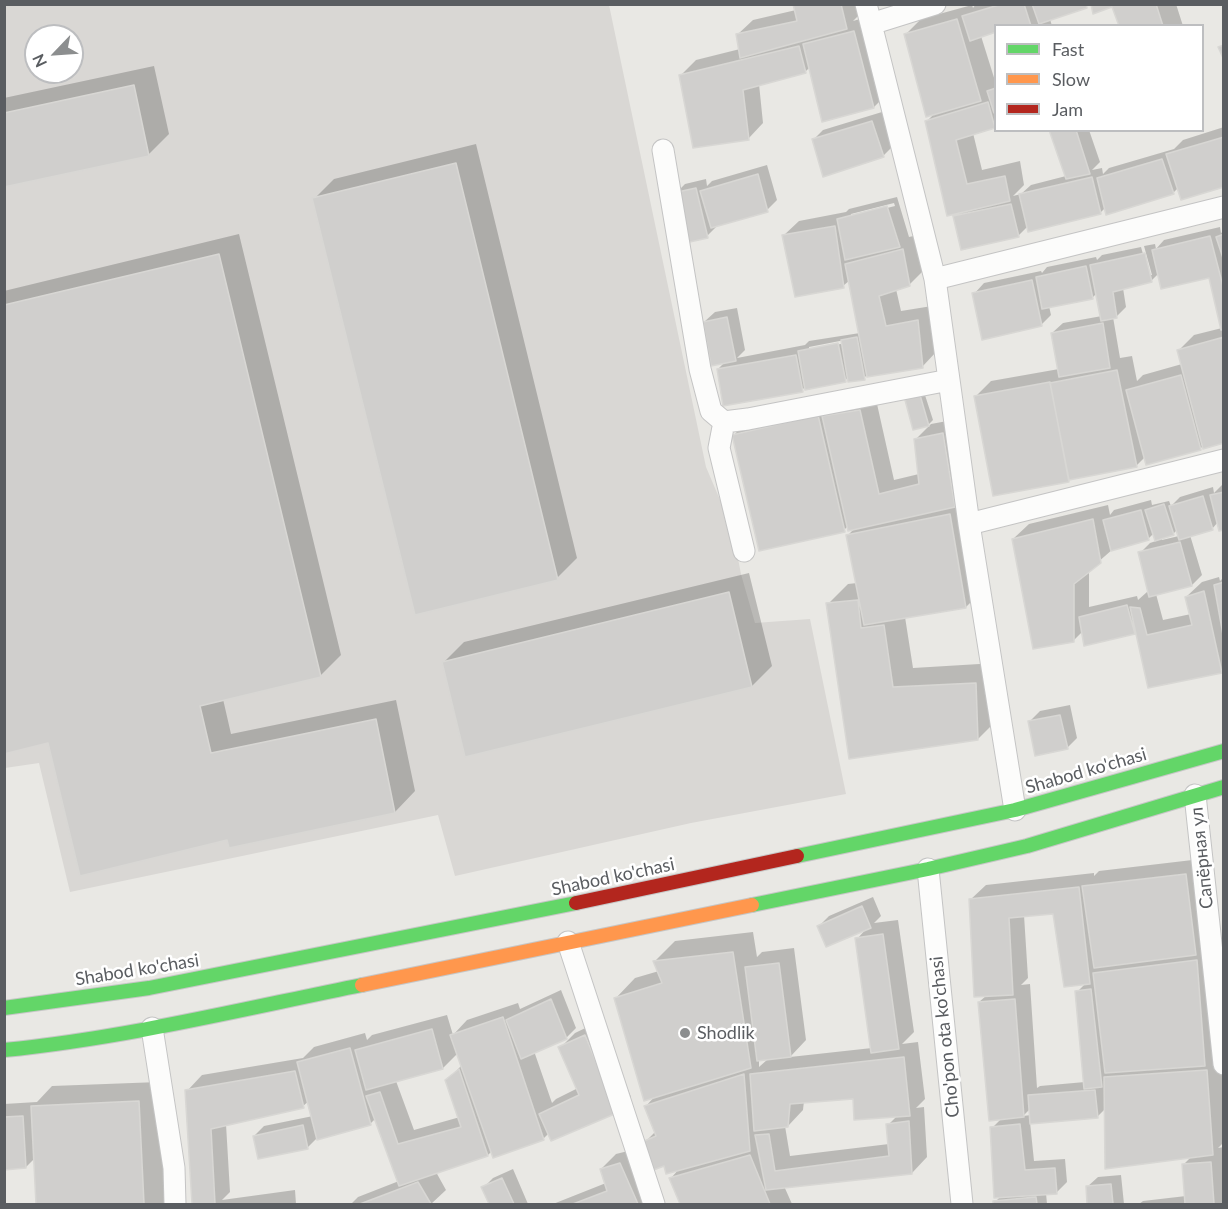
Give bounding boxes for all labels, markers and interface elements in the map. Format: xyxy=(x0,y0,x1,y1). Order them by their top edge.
north arrow xyxy=(24,24,84,84)
legend xyxy=(994,24,1204,132)
text: Fast xyxy=(1052,38,1084,60)
text: N xyxy=(28,51,50,71)
text: Slow xyxy=(1052,68,1090,90)
text: Jam xyxy=(1052,98,1083,120)
street label: Shabod ko'chasi xyxy=(1023,743,1149,799)
street label: Сапёрная ул xyxy=(1186,806,1218,910)
street label: Shabod ko'chasi xyxy=(550,853,676,901)
street label: Shabod ko'chasi xyxy=(74,950,200,990)
street label: Cho'pon ota ko'chasi xyxy=(926,955,964,1119)
place label: Shodlik xyxy=(697,1022,755,1044)
marker: Shodlik xyxy=(678,1026,692,1040)

